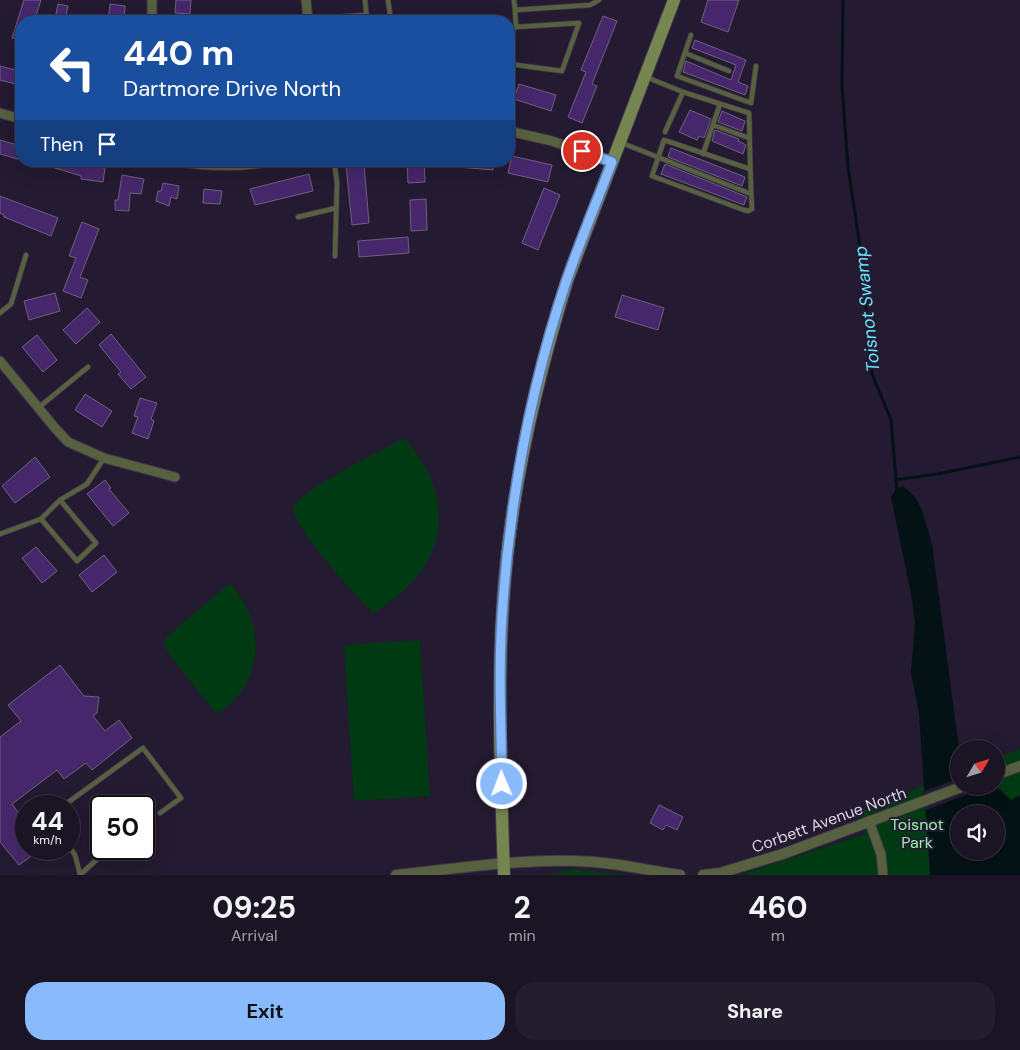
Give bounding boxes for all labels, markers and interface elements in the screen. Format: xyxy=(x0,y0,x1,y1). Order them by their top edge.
text: 440 m xyxy=(123,30,234,76)
icon: left xyxy=(40,35,105,100)
text: Dartmore Drive North xyxy=(123,74,341,103)
icon: arrive xyxy=(93,130,121,158)
pin xyxy=(561,130,603,172)
text: Then xyxy=(40,132,83,157)
icon: arrive xyxy=(568,137,596,165)
water label: Toisnot Swamp xyxy=(848,245,886,373)
north arrow xyxy=(950,740,1005,795)
map controls xyxy=(950,740,1005,860)
position arrow xyxy=(475,757,527,809)
street label: Corbett Avenue North xyxy=(749,782,909,858)
speed limit sign: 50 xyxy=(90,795,155,860)
text: 44 xyxy=(31,805,64,838)
button: sound xyxy=(950,805,1005,860)
park label: Toisnot Park xyxy=(890,814,944,853)
text: km/h xyxy=(33,832,62,848)
text: 09:25 xyxy=(212,888,296,927)
text: 2 xyxy=(513,888,531,927)
text: 460 xyxy=(748,888,808,927)
text: Arrival xyxy=(231,925,278,946)
text: min xyxy=(508,925,536,946)
text: m xyxy=(771,925,785,946)
button: Exit xyxy=(25,982,505,1040)
button: Share xyxy=(515,982,995,1040)

